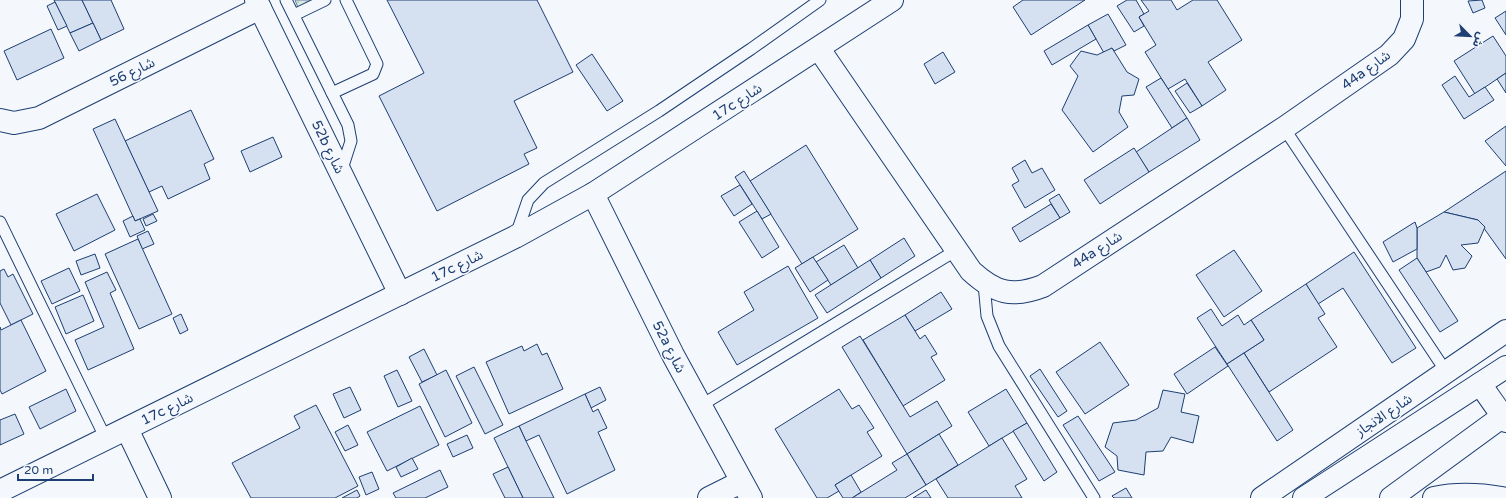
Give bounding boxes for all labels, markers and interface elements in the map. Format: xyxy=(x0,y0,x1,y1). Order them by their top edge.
north arrow xyxy=(1450,16,1490,56)
text: ش xyxy=(1470,30,1488,49)
street label: 44a شارع xyxy=(1338,47,1395,95)
street label: شارع 56 xyxy=(106,54,158,92)
street label: 17c شارع xyxy=(709,80,766,126)
street label: 52b شارع xyxy=(306,117,348,177)
street label: 44a شارع xyxy=(1069,228,1126,274)
street label: 17c شارع xyxy=(428,246,487,288)
street label: 52a شارع xyxy=(647,318,689,377)
street label: 17c شارع xyxy=(138,389,197,431)
street label: شارع الانجاز xyxy=(1352,390,1417,442)
scale bar xyxy=(18,456,93,482)
text: 20 m xyxy=(24,463,53,477)

